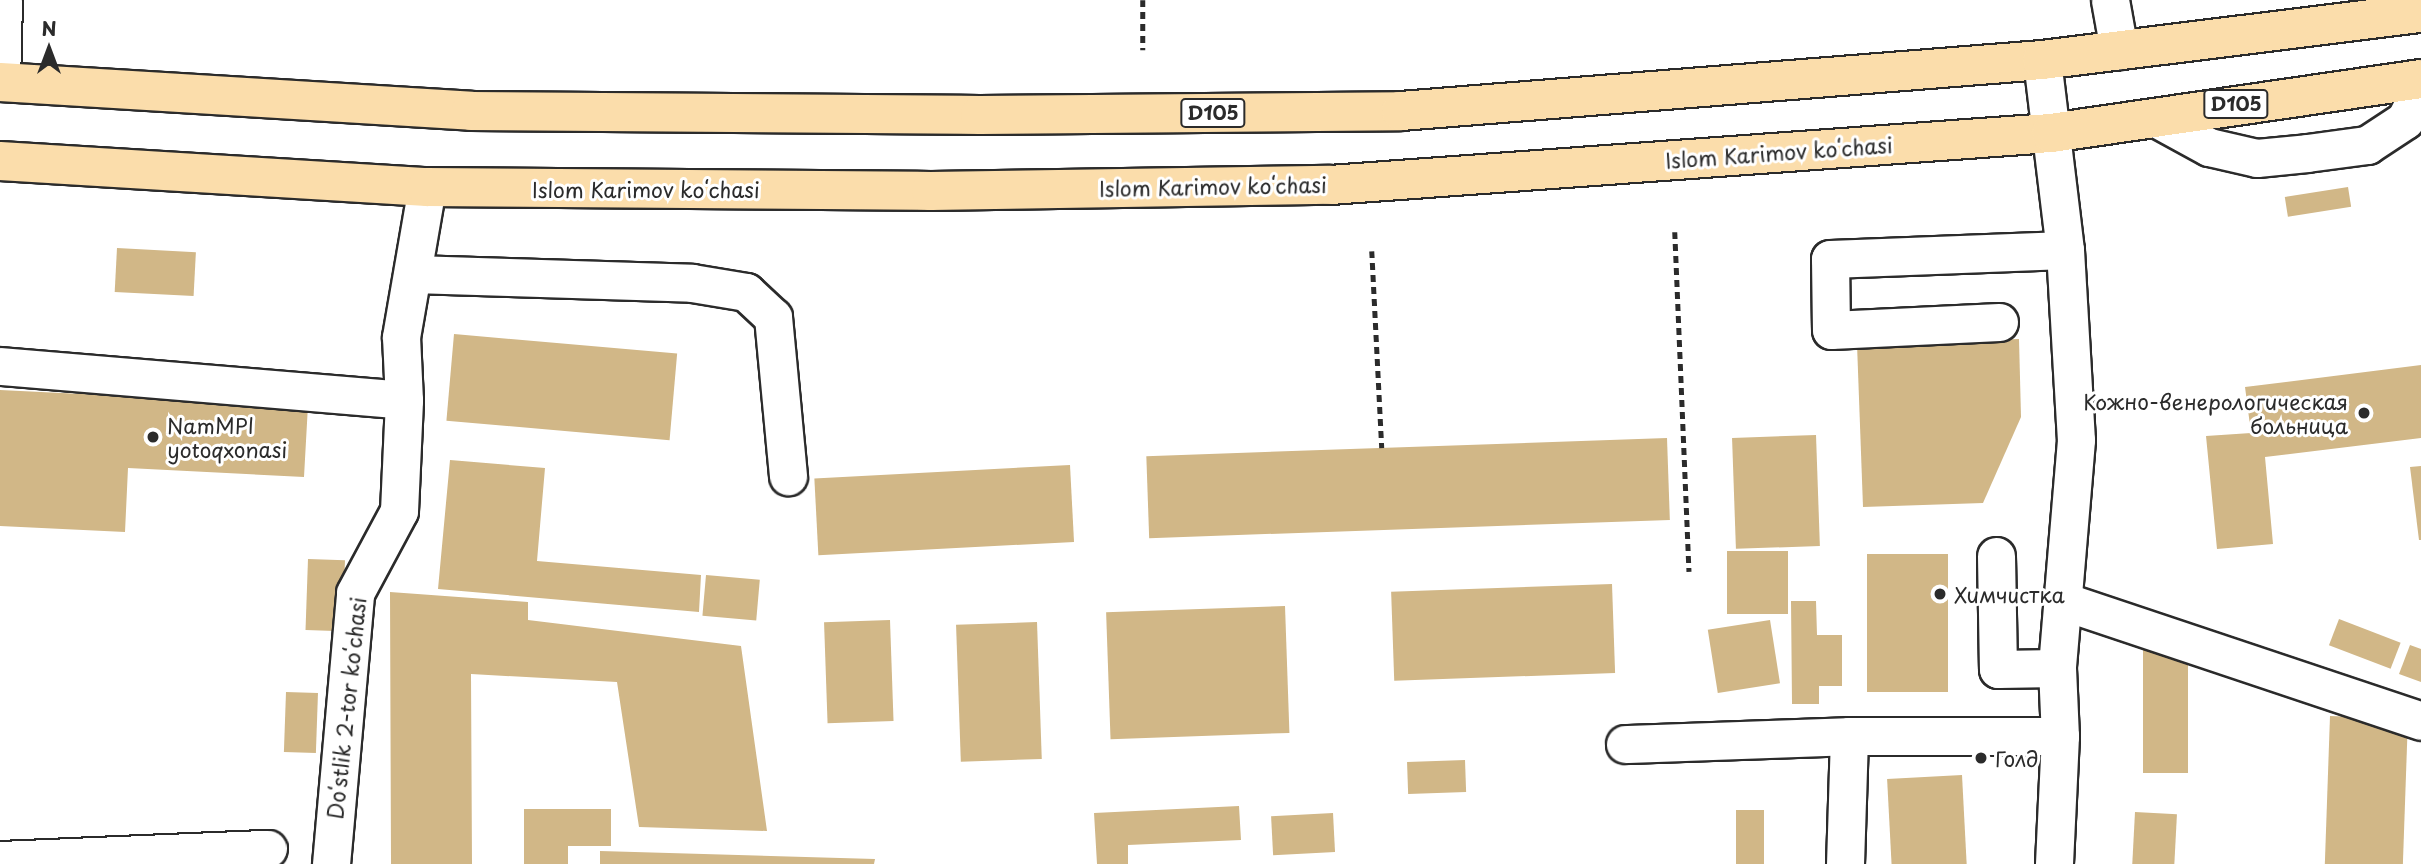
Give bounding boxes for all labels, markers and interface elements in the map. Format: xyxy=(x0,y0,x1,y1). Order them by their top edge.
north arrow xyxy=(14,14,84,84)
text: N xyxy=(41,14,57,42)
road number: D105 xyxy=(2203,88,2269,120)
road number: D105 xyxy=(1180,97,1246,128)
street label: Islom Karimov koʻchasi xyxy=(1664,131,1894,173)
street label: Islom Karimov koʻchasi xyxy=(1099,171,1327,201)
street label: Islom Karimov koʻchasi xyxy=(532,176,760,202)
place label: Кожно-венерологическая больница xyxy=(2083,388,2348,438)
marker: Кожно-венерологическая больница xyxy=(2354,403,2374,423)
place label: NamMPI yotoqxonasi xyxy=(167,412,287,462)
marker: NamMPI yotoqxonasi xyxy=(145,429,161,445)
place label: Химчистка xyxy=(1954,581,2065,607)
marker: Химчистка xyxy=(1932,586,1948,602)
street label: Doʻstlik 2-tor koʻchasi xyxy=(322,595,370,821)
place label: Голд xyxy=(1995,745,2038,771)
marker: Голд xyxy=(1973,750,1989,766)

